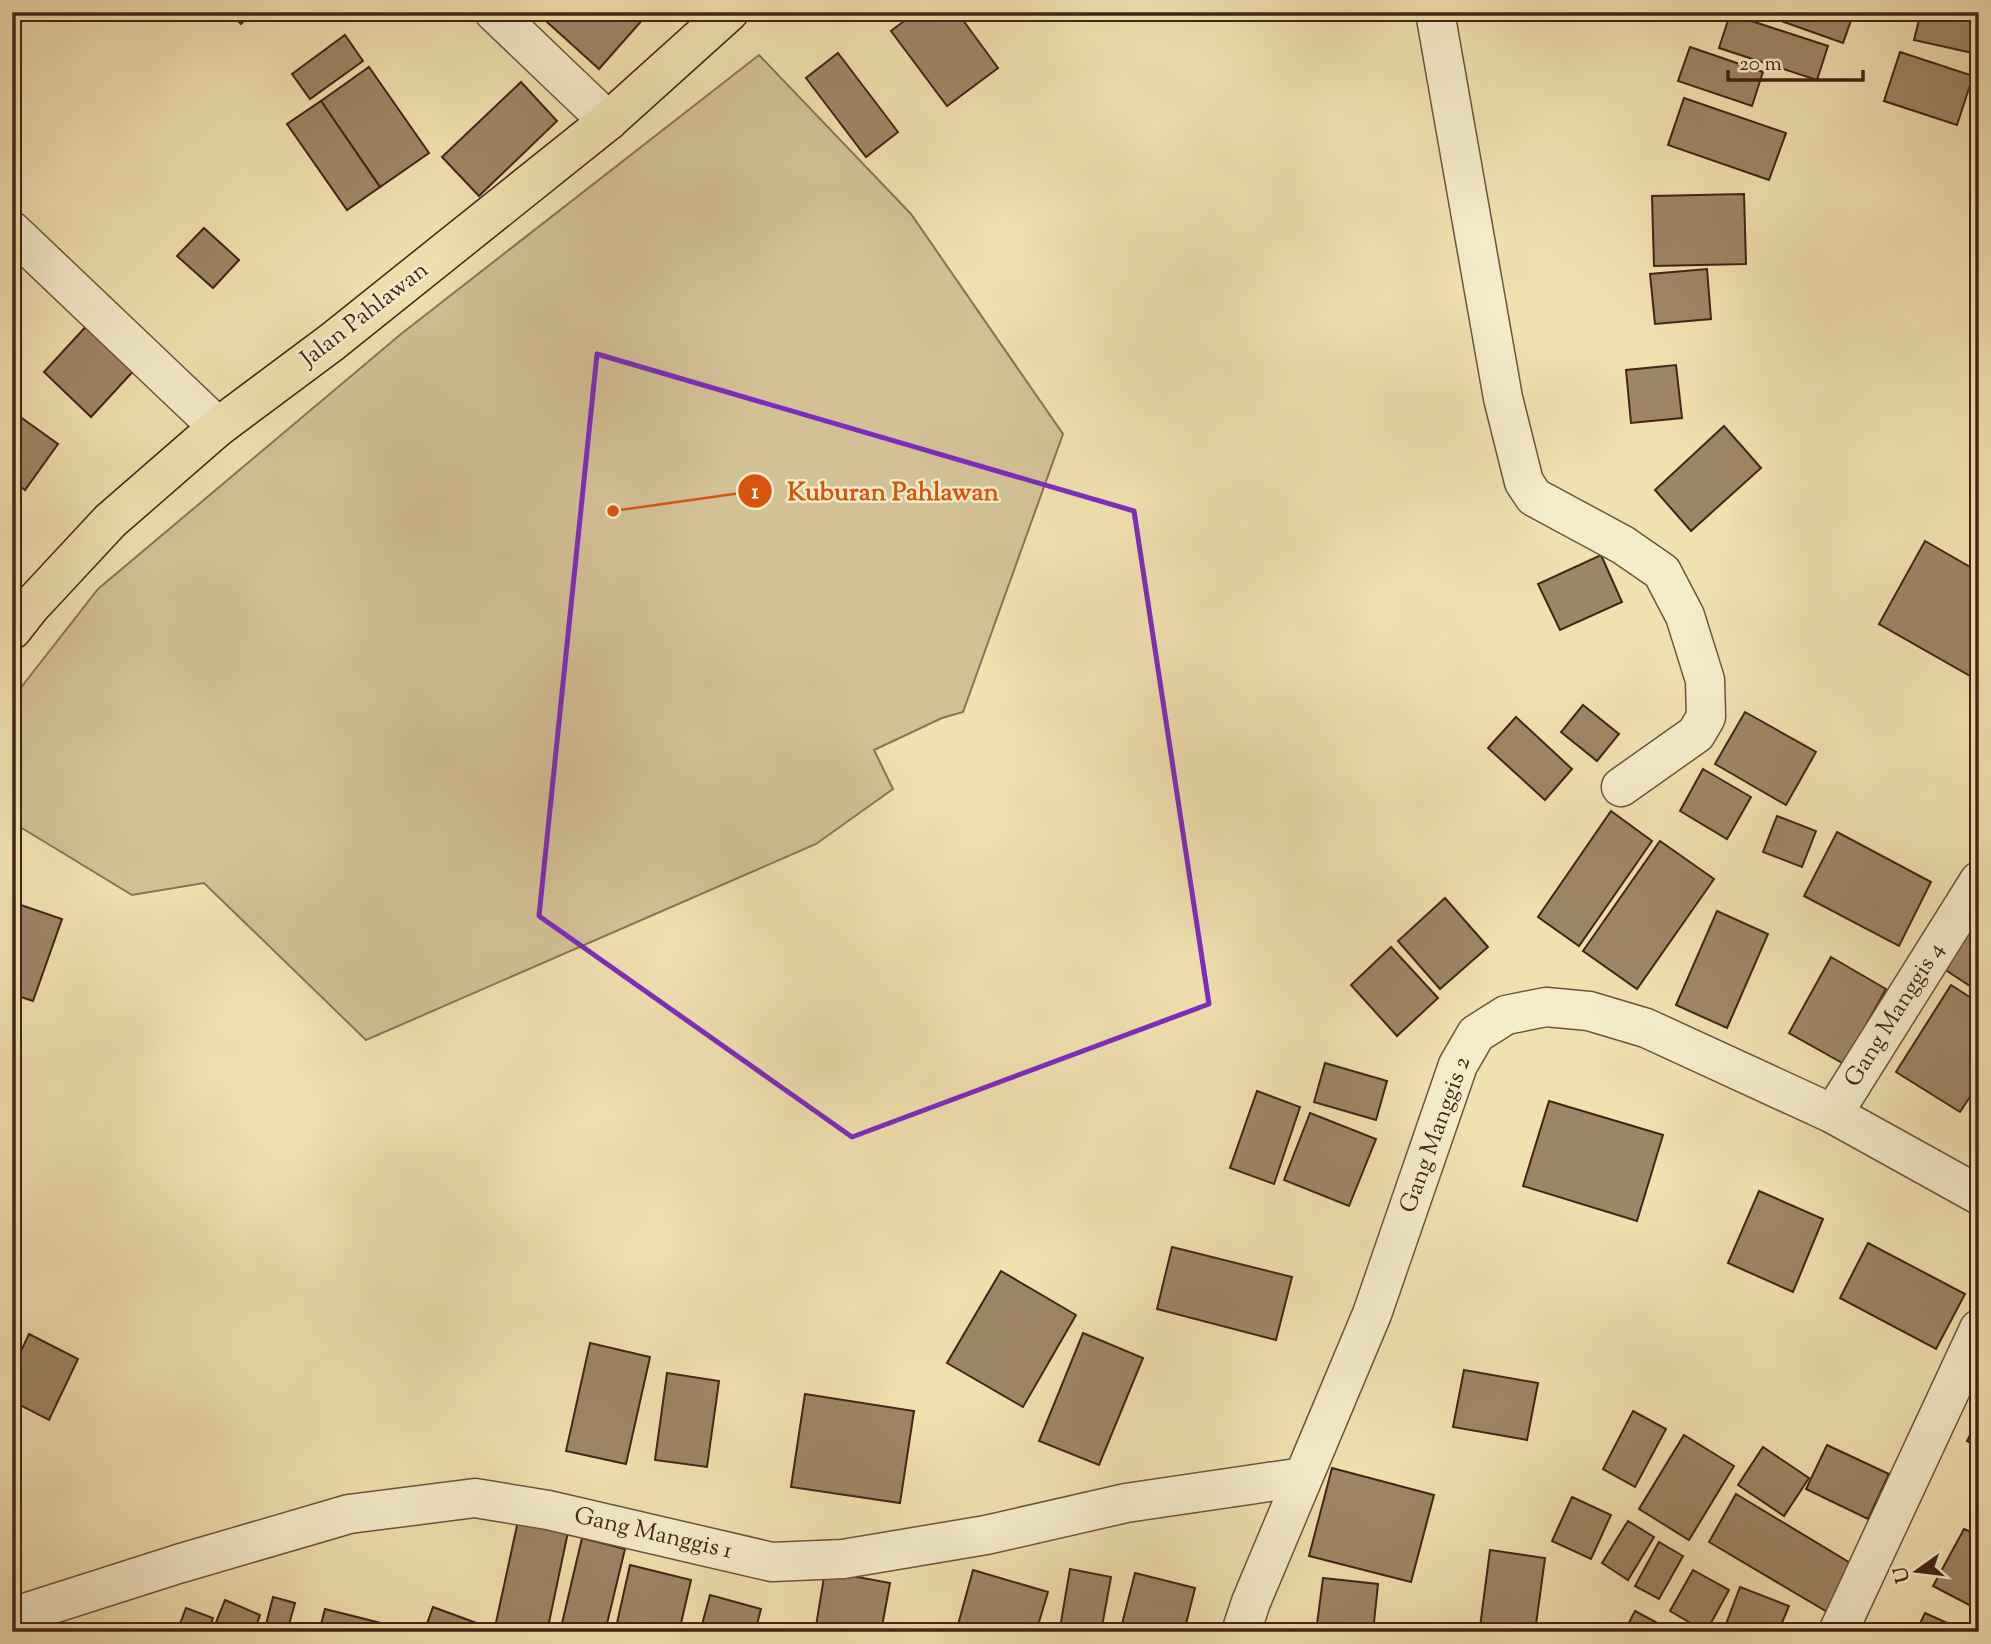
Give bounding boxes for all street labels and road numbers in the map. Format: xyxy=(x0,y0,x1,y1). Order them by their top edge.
street label: Jalan Pahlawan xyxy=(292,254,436,377)
street label: Gang Manggis 4 xyxy=(1837,936,1953,1094)
street label: Gang Manggis 2 xyxy=(1392,1052,1480,1218)
street label: Gang Manggis 1 xyxy=(571,1499,735,1569)

